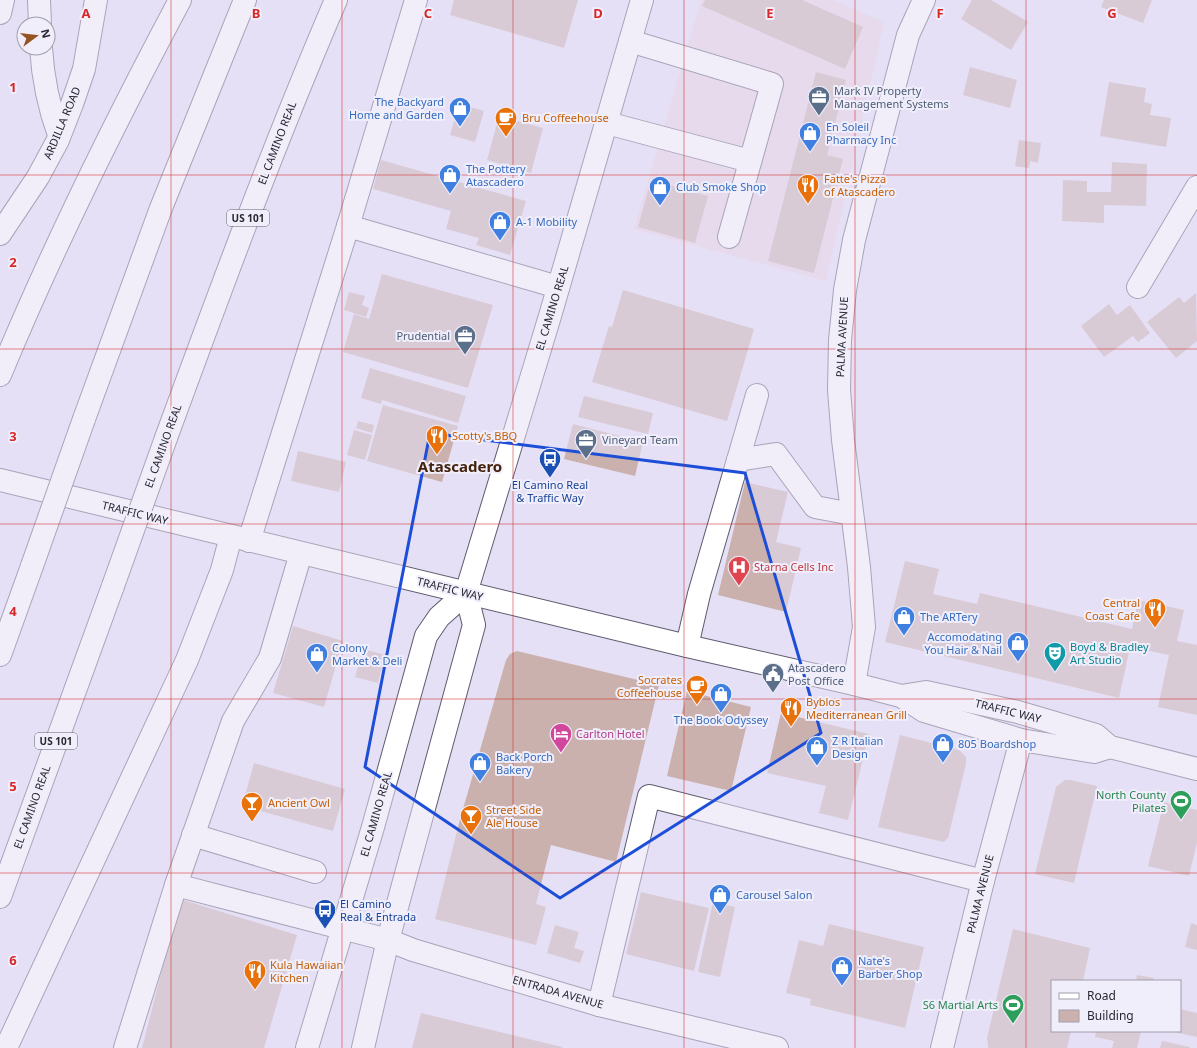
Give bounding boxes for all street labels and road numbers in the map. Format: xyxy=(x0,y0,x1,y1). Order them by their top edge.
street label: ARDILLA ROAD xyxy=(40,84,84,161)
street label: EL CAMINO REAL xyxy=(254,99,299,187)
road number: US 101 xyxy=(227,210,269,226)
street label: EL CAMINO REAL xyxy=(531,263,572,352)
street label: PALMA AVENUE xyxy=(832,296,851,378)
street label: EL CAMINO REAL xyxy=(140,402,185,490)
street label: TRAFFIC WAY xyxy=(101,497,170,528)
street label: TRAFFIC WAY xyxy=(416,573,485,604)
street label: TRAFFIC WAY xyxy=(974,695,1043,726)
road number: US 101 xyxy=(35,733,77,749)
street label: EL CAMINO REAL xyxy=(9,763,54,851)
street label: EL CAMINO REAL xyxy=(356,769,395,858)
street label: PALMA AVENUE xyxy=(962,853,997,935)
street label: ENTRADA AVENUE xyxy=(511,971,605,1012)

